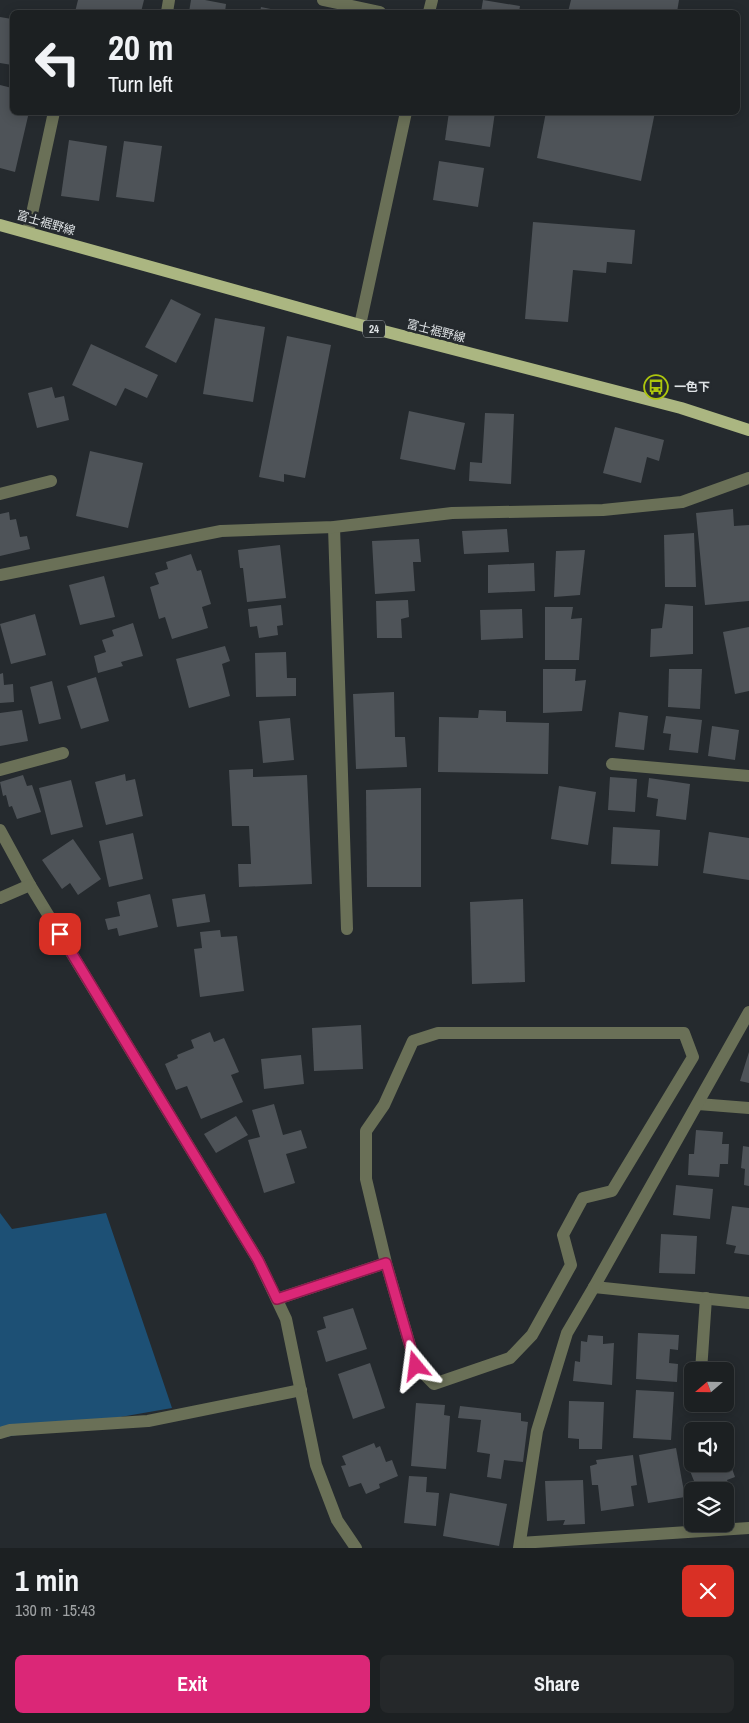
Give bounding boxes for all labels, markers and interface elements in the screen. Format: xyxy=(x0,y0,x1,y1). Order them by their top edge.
text: 20 m xyxy=(108,24,173,71)
icon: left xyxy=(25,30,90,95)
text: Turn left xyxy=(108,69,173,99)
street label: 富士裾野線 xyxy=(15,207,77,239)
street label: 富士裾野線 xyxy=(405,316,467,346)
road number: 24 xyxy=(363,320,385,338)
bus stop icon: 一色下 xyxy=(643,374,669,400)
place label: 一色下 xyxy=(674,379,710,395)
pin xyxy=(39,913,81,955)
icon: arrive xyxy=(46,920,74,948)
position arrow xyxy=(389,1339,441,1391)
north arrow xyxy=(684,1362,734,1412)
map controls xyxy=(684,1362,734,1532)
button: sound xyxy=(684,1422,734,1472)
button: layers xyxy=(684,1482,734,1532)
text: 1 min xyxy=(15,1560,79,1600)
button: close xyxy=(682,1565,734,1617)
text: 130 m · 15:43 xyxy=(15,1599,95,1621)
button: Exit xyxy=(15,1655,370,1713)
button: Share xyxy=(380,1655,734,1713)

